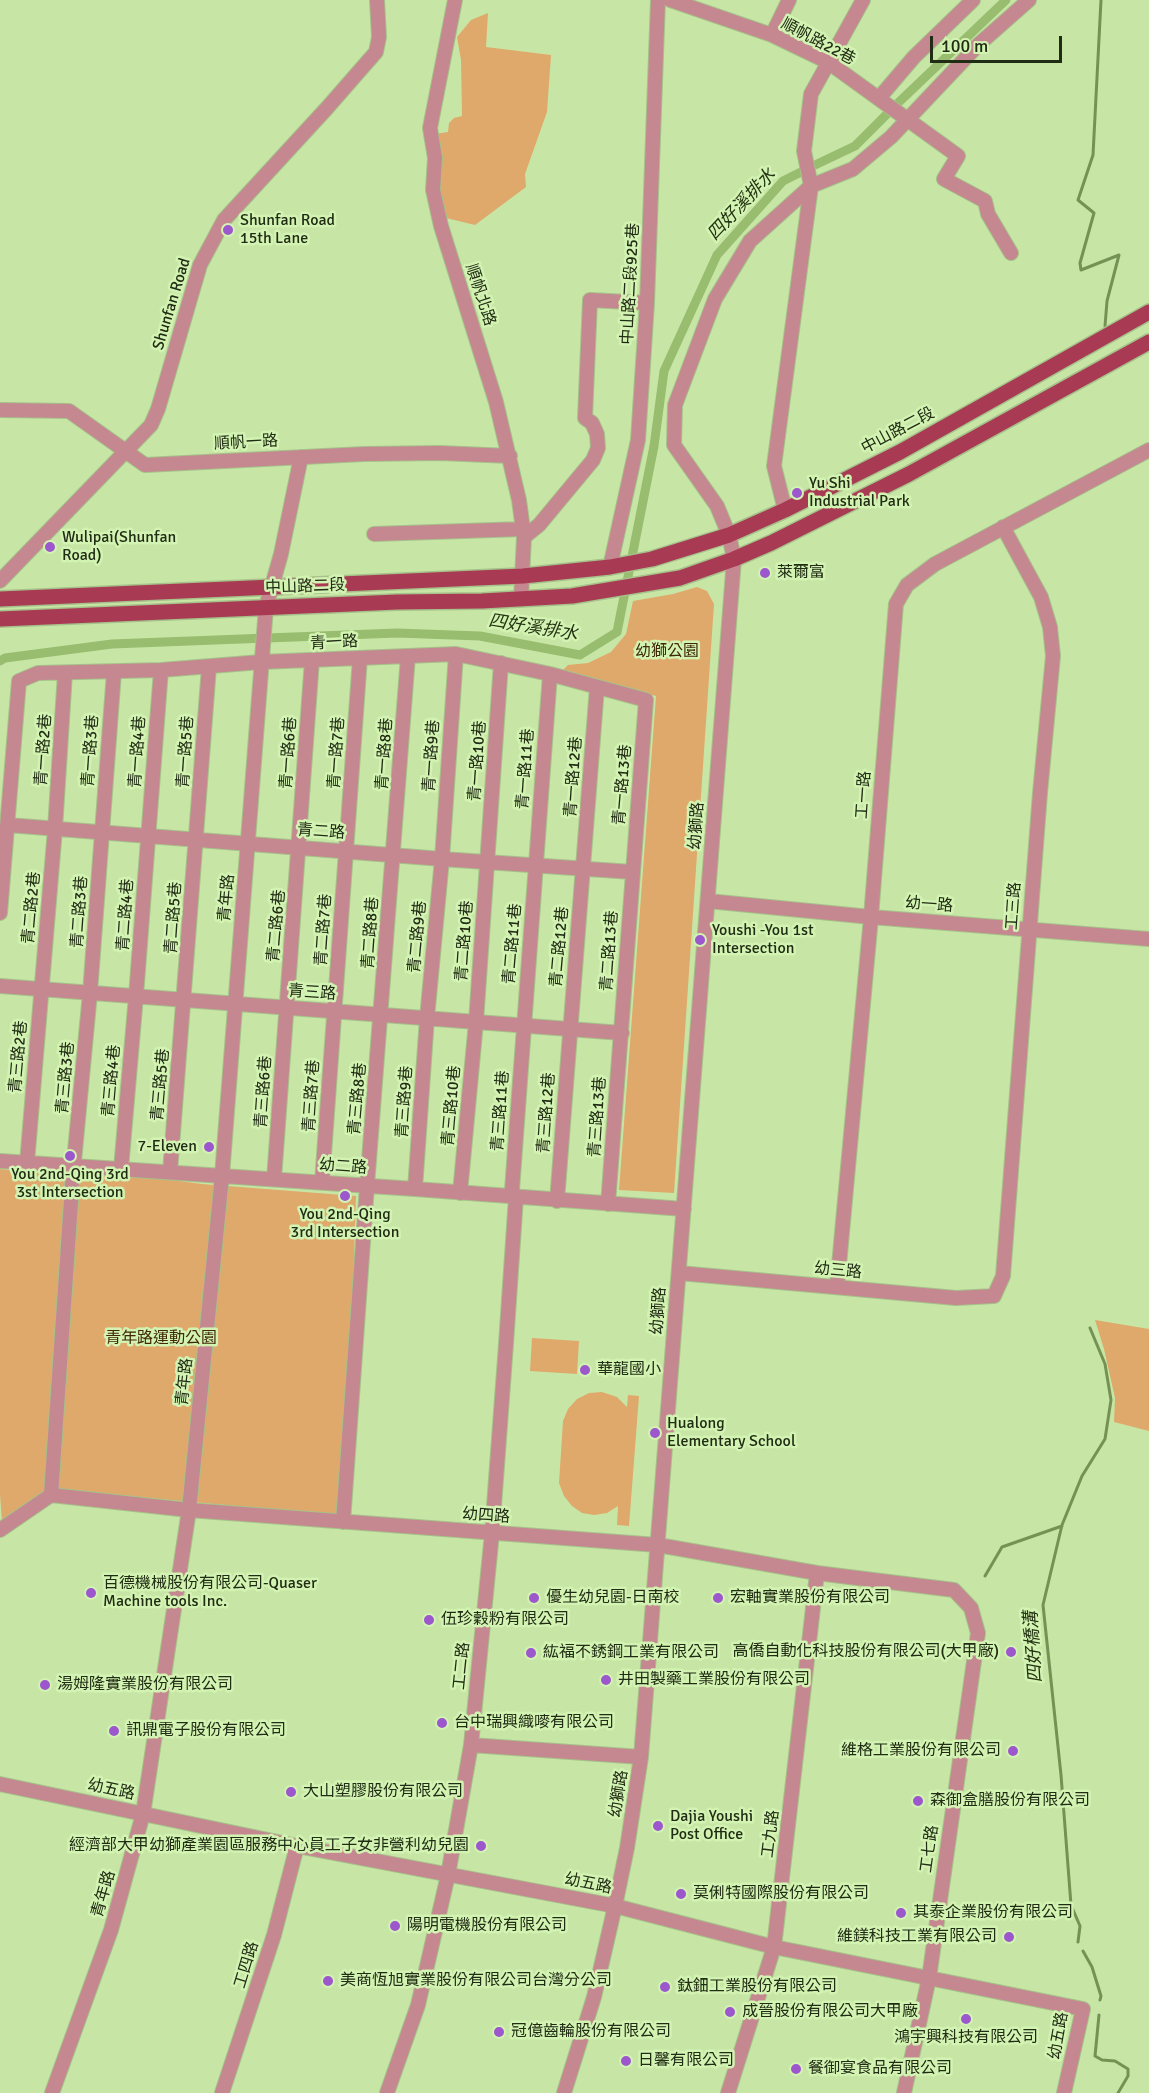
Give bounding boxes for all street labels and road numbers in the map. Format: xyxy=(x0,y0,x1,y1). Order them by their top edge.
street label: 順帆路22巷 xyxy=(778,14,858,70)
street label: 中山路二段925巷 xyxy=(618,223,644,345)
street label: Shunfan Road xyxy=(149,256,195,352)
street label: 順帆北路 xyxy=(461,262,499,328)
street label: 中山路二段 xyxy=(858,404,938,458)
street label: 順帆一路 xyxy=(214,432,278,454)
street label: 中山路二段 xyxy=(265,576,345,598)
street label: 青一路 xyxy=(310,632,358,654)
street label: 青一路2巷 xyxy=(32,713,56,787)
street label: 青一路3巷 xyxy=(79,714,103,788)
street label: 青一路4巷 xyxy=(126,715,150,789)
street label: 青一路5巷 xyxy=(174,715,198,789)
street label: 青一路6巷 xyxy=(277,716,301,790)
street label: 青一路7巷 xyxy=(325,716,349,790)
street label: 青一路8巷 xyxy=(373,717,397,791)
street label: 青一路9巷 xyxy=(420,719,444,793)
street label: 青一路10巷 xyxy=(466,720,490,802)
street label: 青一路11巷 xyxy=(514,728,538,810)
street label: 青一路12巷 xyxy=(562,736,586,818)
street label: 青一路13巷 xyxy=(610,744,636,826)
street label: 工一路 xyxy=(853,770,875,820)
street label: 幼獅路 xyxy=(686,801,708,851)
street label: 青二路 xyxy=(296,821,346,843)
street label: 青二路2巷 xyxy=(19,871,45,945)
street label: 青年路 xyxy=(215,873,239,923)
street label: 青二路3巷 xyxy=(68,875,92,949)
street label: 青二路4巷 xyxy=(114,878,138,952)
street label: 青二路5巷 xyxy=(162,881,186,955)
street label: 工三路 xyxy=(1003,881,1025,931)
street label: 青二路6巷 xyxy=(264,889,290,963)
street label: 青二路7巷 xyxy=(312,893,336,967)
street label: 幼一路 xyxy=(904,894,954,916)
street label: 青二路8巷 xyxy=(359,896,383,970)
street label: 青二路9巷 xyxy=(405,900,431,974)
street label: 青二路10巷 xyxy=(453,900,477,982)
street label: 青二路11巷 xyxy=(500,903,526,985)
street label: 青二路12巷 xyxy=(547,906,573,988)
street label: 青二路13巷 xyxy=(598,910,622,992)
street label: 青三路 xyxy=(287,982,337,1004)
street label: 青三路2巷 xyxy=(6,1020,32,1094)
street label: 青三路3巷 xyxy=(53,1041,79,1115)
street label: 青三路4巷 xyxy=(99,1044,125,1118)
street label: 青三路5巷 xyxy=(148,1048,174,1122)
street label: 青三路6巷 xyxy=(252,1055,276,1129)
street label: 青三路7巷 xyxy=(300,1059,324,1133)
street label: 青三路8巷 xyxy=(345,1062,371,1136)
street label: 青三路9巷 xyxy=(393,1065,417,1139)
street label: 青三路10巷 xyxy=(439,1065,465,1147)
street label: 青三路11巷 xyxy=(489,1070,513,1152)
street label: 青三路12巷 xyxy=(535,1072,559,1154)
street label: 青三路13巷 xyxy=(586,1076,610,1158)
street label: 幼二路 xyxy=(318,1156,368,1178)
street label: 幼三路 xyxy=(813,1259,863,1283)
street label: 幼獅路 xyxy=(648,1286,670,1336)
street label: 青年路 xyxy=(173,1357,197,1407)
street label: 幼四路 xyxy=(461,1505,511,1527)
street label: 工二路 xyxy=(450,1641,474,1691)
street label: 幼獅路 xyxy=(606,1769,632,1819)
street label: 幼五路 xyxy=(86,1776,136,1804)
street label: 工九路 xyxy=(759,1809,783,1859)
street label: 工七路 xyxy=(917,1824,943,1874)
street label: 青年路 xyxy=(88,1868,120,1920)
street label: 幼五路 xyxy=(563,1870,613,1898)
street label: 工四路 xyxy=(231,1939,263,1991)
street label: 幼五路 xyxy=(1045,2011,1073,2061)

